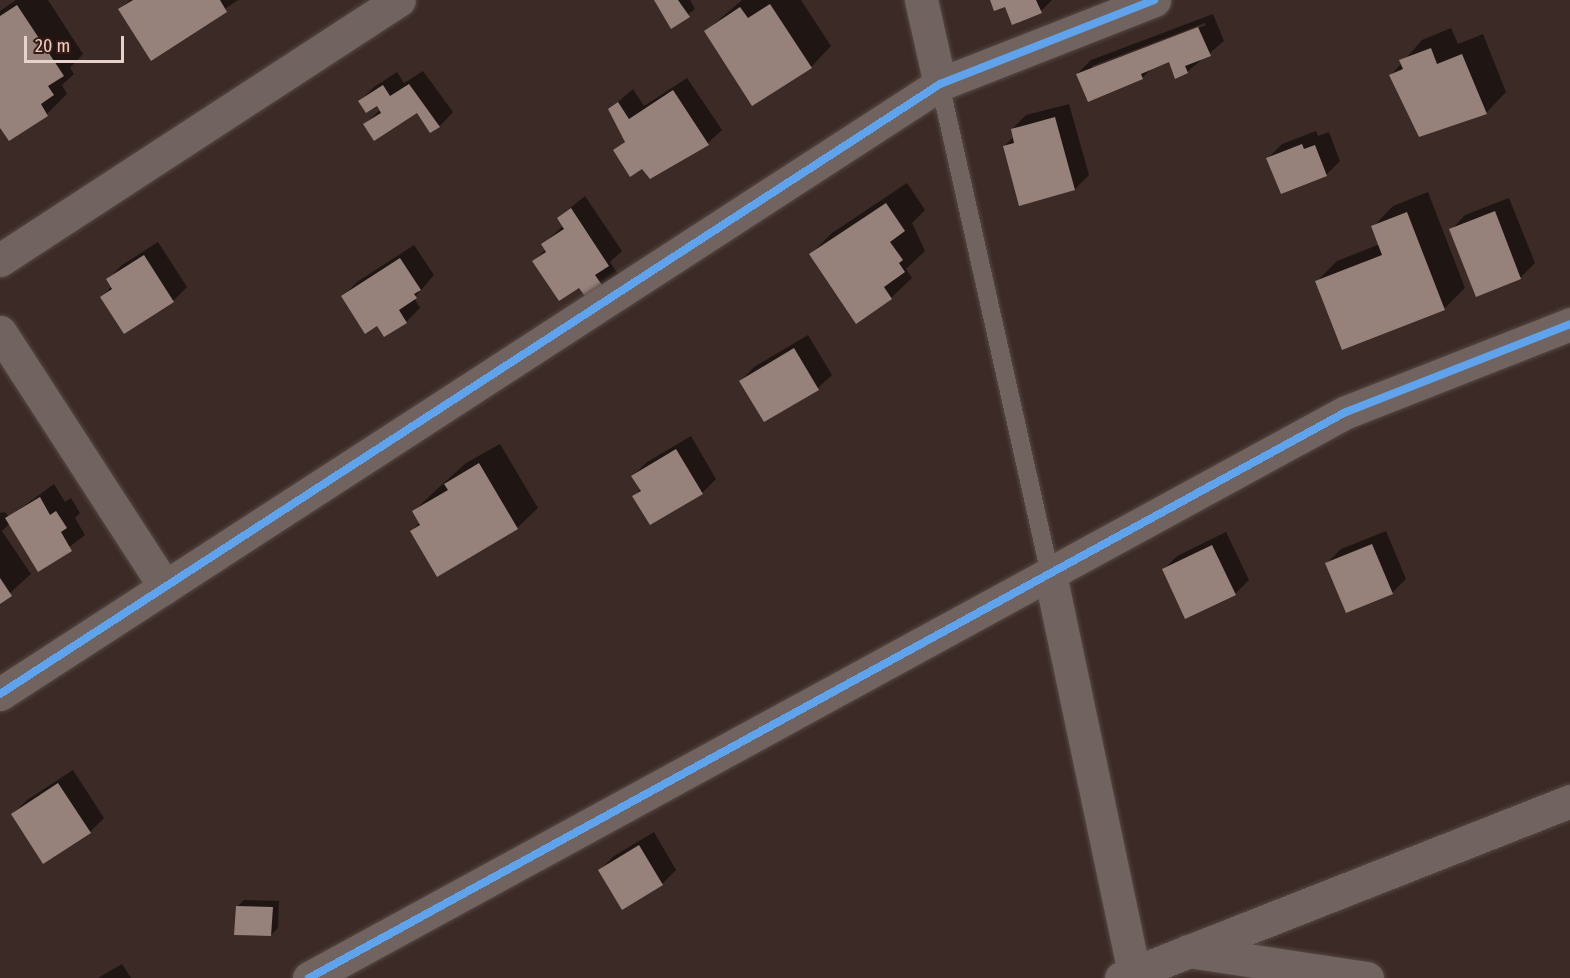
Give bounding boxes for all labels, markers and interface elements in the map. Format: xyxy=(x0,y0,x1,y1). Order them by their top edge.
scale bar xyxy=(27,24,128,62)
text: 20 m xyxy=(35,35,70,57)

